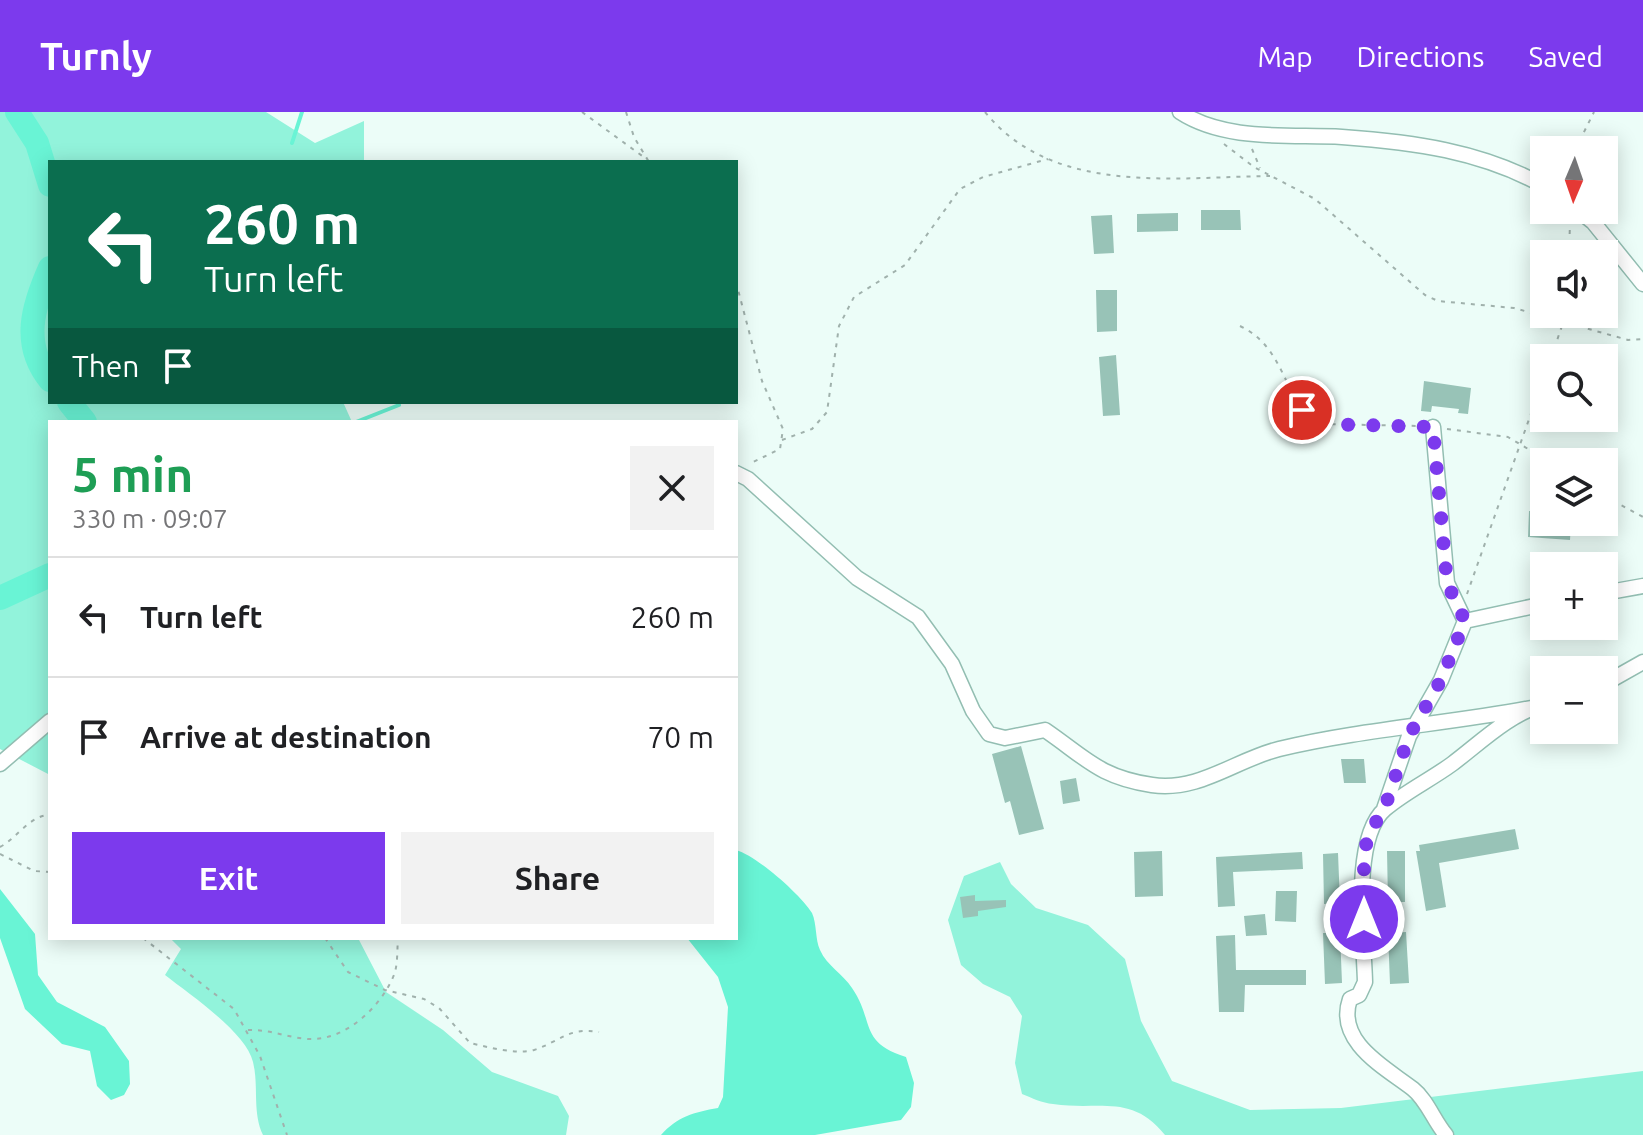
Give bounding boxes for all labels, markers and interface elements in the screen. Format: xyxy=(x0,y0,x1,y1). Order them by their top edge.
text: Turnly xyxy=(40,35,152,77)
text: Map xyxy=(1257,41,1313,72)
text: Directions xyxy=(1357,41,1484,72)
text: Saved xyxy=(1528,41,1603,72)
north arrow xyxy=(1530,136,1618,224)
map controls xyxy=(1530,136,1618,744)
icon: left xyxy=(72,192,176,296)
text: 260 m xyxy=(204,192,360,255)
button: sound xyxy=(1530,240,1618,328)
text: Turn left xyxy=(204,258,343,299)
icon: arrive xyxy=(156,344,200,388)
button: search xyxy=(1530,344,1618,432)
text: Then xyxy=(72,349,140,383)
pin xyxy=(1268,376,1336,444)
icon: arrive xyxy=(1280,388,1324,432)
button: close xyxy=(630,446,714,530)
text: 5 min xyxy=(72,447,193,501)
button: layers xyxy=(1530,448,1618,536)
text: 330 m · 09:07 xyxy=(72,504,228,533)
button: + xyxy=(1530,552,1618,640)
icon: left xyxy=(72,595,116,639)
text: Turn left xyxy=(140,600,262,634)
text: 260 m xyxy=(630,600,714,634)
button: − xyxy=(1530,656,1618,744)
icon: arrive xyxy=(72,715,116,759)
text: Arrive at destination xyxy=(140,720,432,754)
text: 70 m xyxy=(647,720,714,754)
button: Exit xyxy=(72,832,385,924)
button: Share xyxy=(401,832,714,924)
position arrow xyxy=(1322,877,1406,961)

